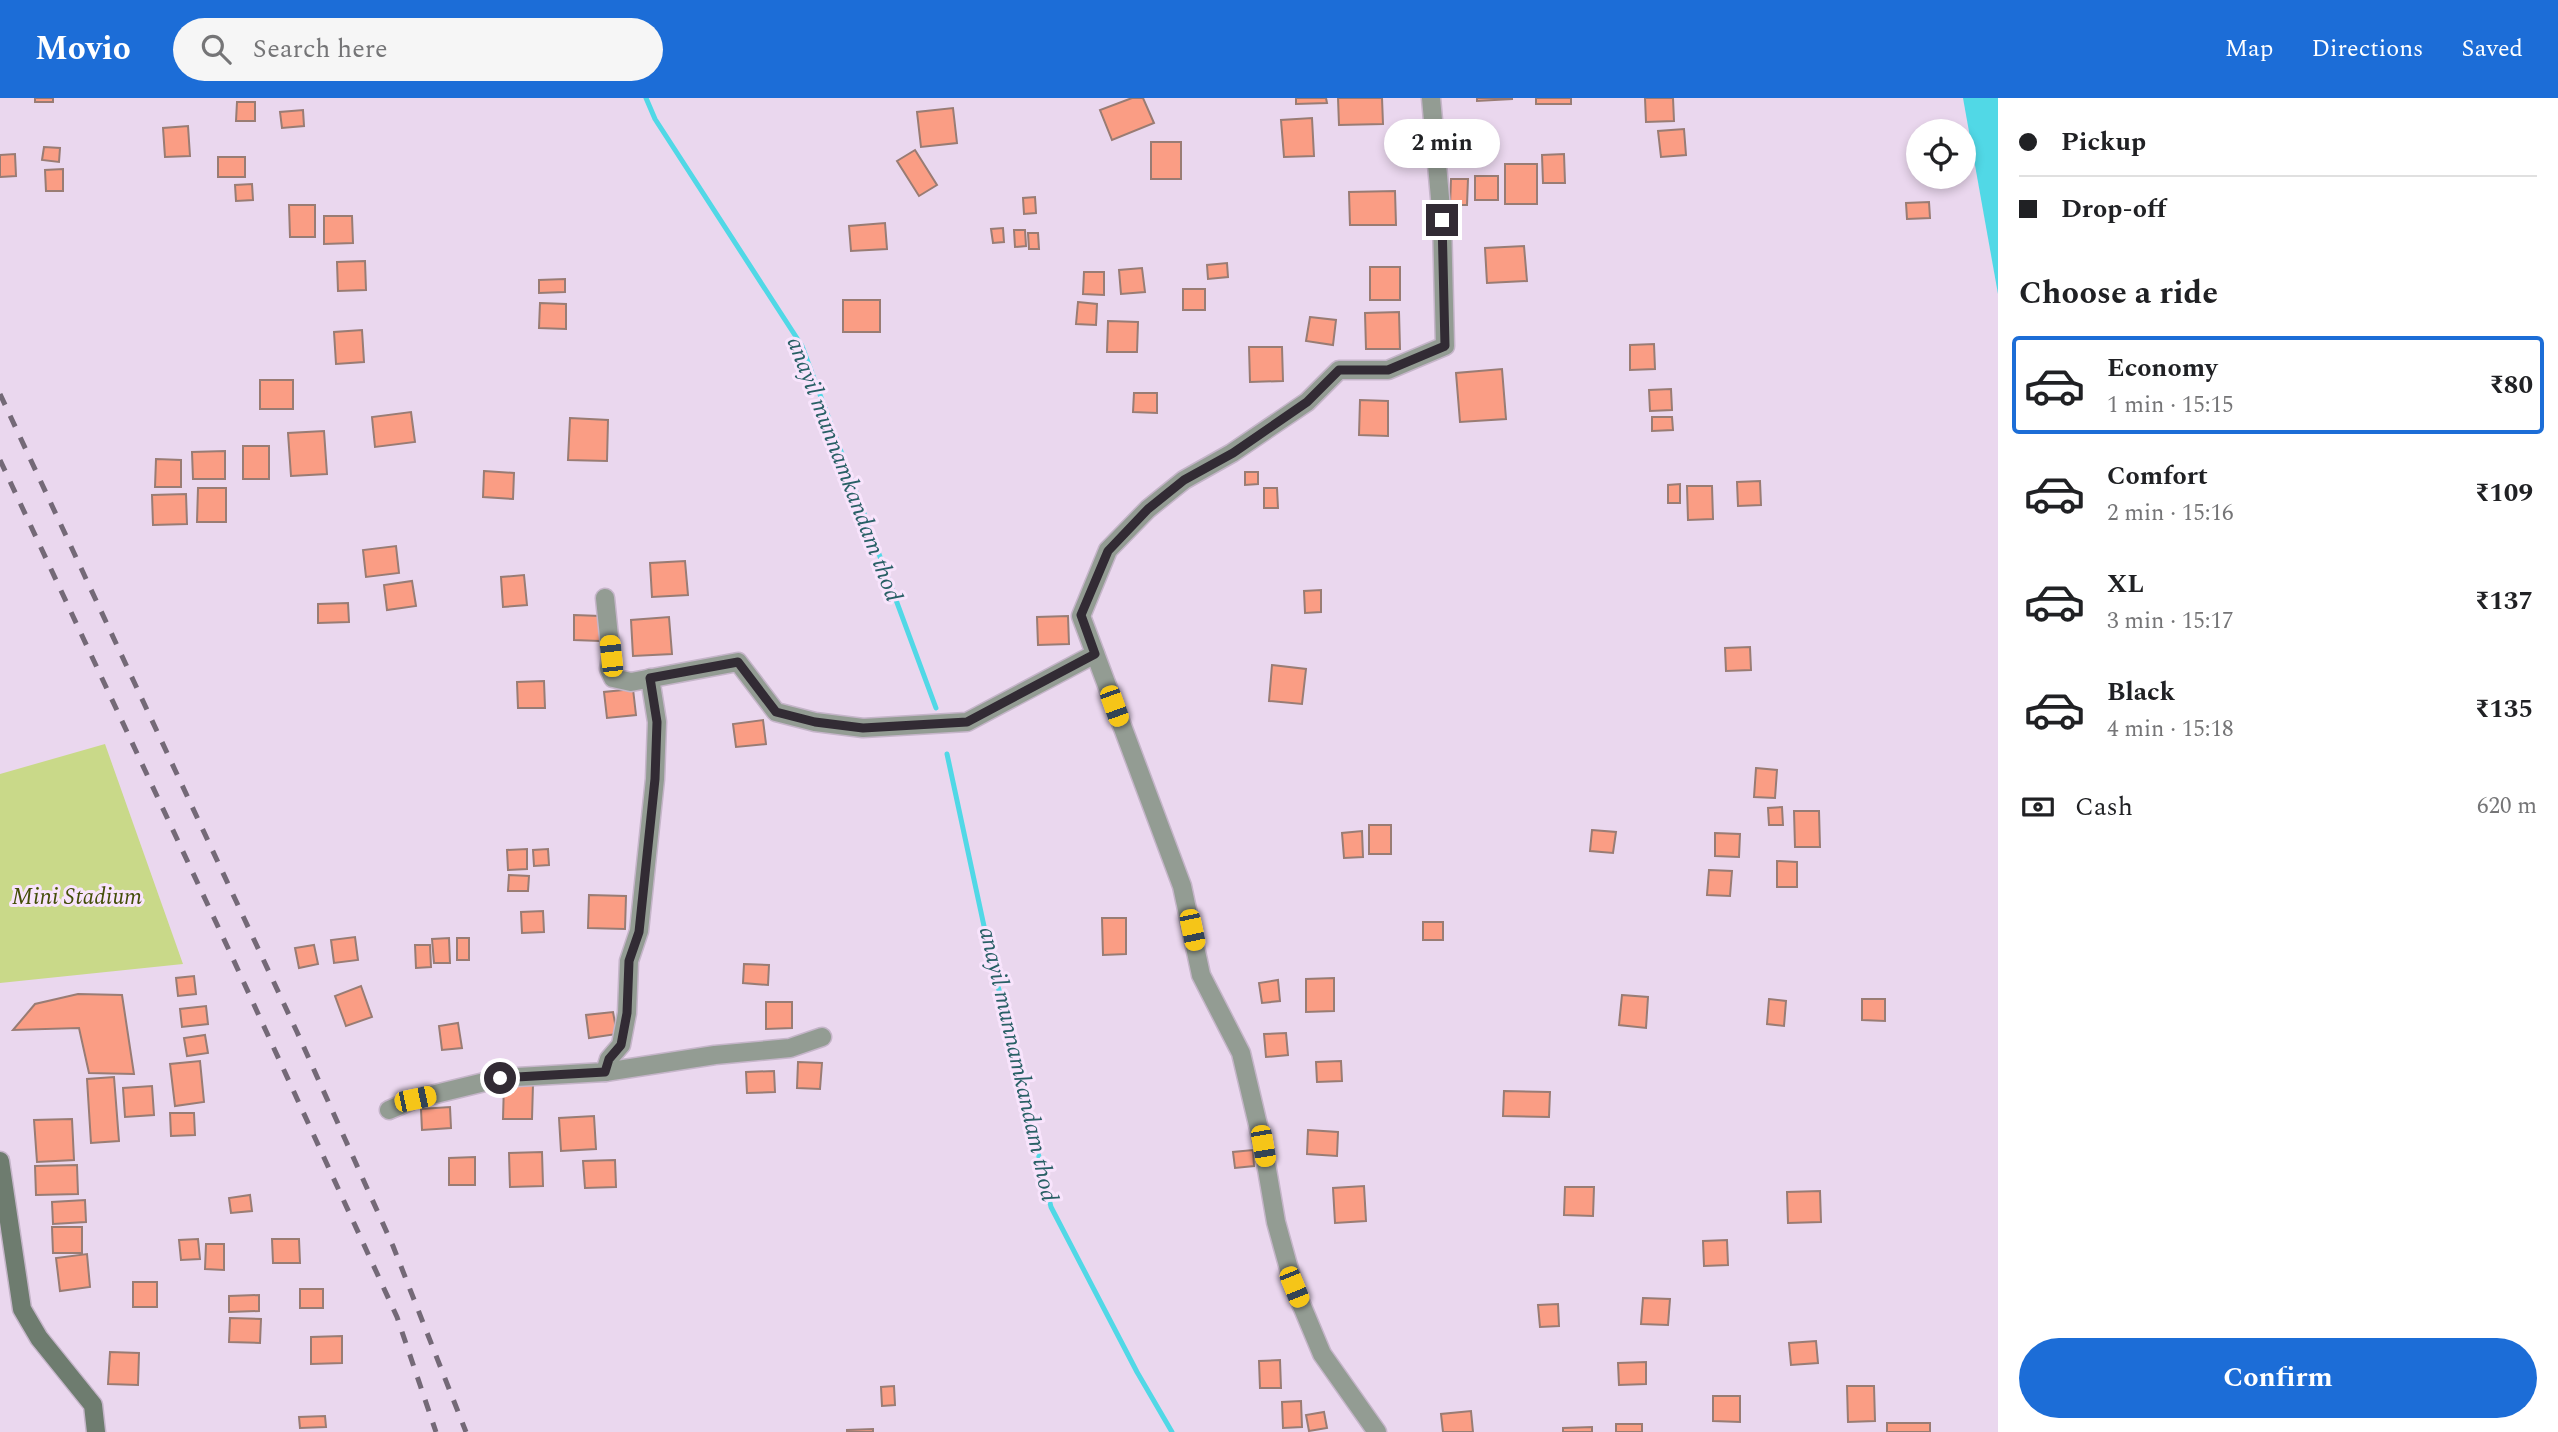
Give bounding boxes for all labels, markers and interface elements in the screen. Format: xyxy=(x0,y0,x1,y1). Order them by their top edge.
search box xyxy=(173,18,663,81)
text: Movio xyxy=(35,24,131,74)
text: Search here xyxy=(253,29,388,69)
icon: search xyxy=(197,30,235,68)
text: Map xyxy=(2225,31,2273,67)
text: Directions xyxy=(2311,31,2423,67)
text: Saved xyxy=(2461,31,2523,67)
callout: 2 min xyxy=(1384,118,1500,167)
map controls xyxy=(1906,119,1976,189)
button: locate xyxy=(1906,119,1976,189)
text: Pickup xyxy=(2061,122,2146,162)
text: 2 min xyxy=(1411,126,1473,161)
text: Drop-off xyxy=(2061,189,2166,229)
route end xyxy=(1426,204,1458,236)
text: Choose a ride xyxy=(2019,269,2218,318)
water label: anayil munnamkandam thod xyxy=(777,332,911,607)
text: Economy xyxy=(2107,348,2217,388)
icon: car xyxy=(2023,354,2086,417)
text: ₹80 xyxy=(2489,365,2533,405)
text: 1 min · 15:15 xyxy=(2107,388,2234,423)
text: Comfort xyxy=(2107,456,2208,496)
icon: car xyxy=(2023,462,2086,525)
text: ₹109 xyxy=(2475,473,2533,513)
text: 2 min · 15:16 xyxy=(2107,496,2234,531)
text: XL xyxy=(2107,564,2144,604)
icon: car xyxy=(2023,570,2086,633)
text: ₹137 xyxy=(2475,581,2533,621)
text: 3 min · 15:17 xyxy=(2107,604,2234,639)
car xyxy=(599,634,624,678)
text: Black xyxy=(2107,672,2175,712)
icon: car xyxy=(2023,678,2086,741)
car xyxy=(1097,683,1132,729)
text: ₹135 xyxy=(2475,689,2533,729)
text: 4 min · 15:18 xyxy=(2107,712,2234,747)
text: Cash xyxy=(2075,787,2133,827)
icon: cash xyxy=(2019,788,2057,826)
text: 620 m xyxy=(2477,789,2537,824)
park label: Mini Stadium xyxy=(12,880,142,915)
car xyxy=(1178,907,1207,953)
water label: anayil munnamkandam thod xyxy=(969,923,1067,1205)
route start xyxy=(484,1062,516,1094)
car xyxy=(393,1084,438,1114)
car xyxy=(1250,1123,1277,1169)
car xyxy=(1277,1264,1312,1310)
button: Confirm xyxy=(2019,1338,2537,1418)

